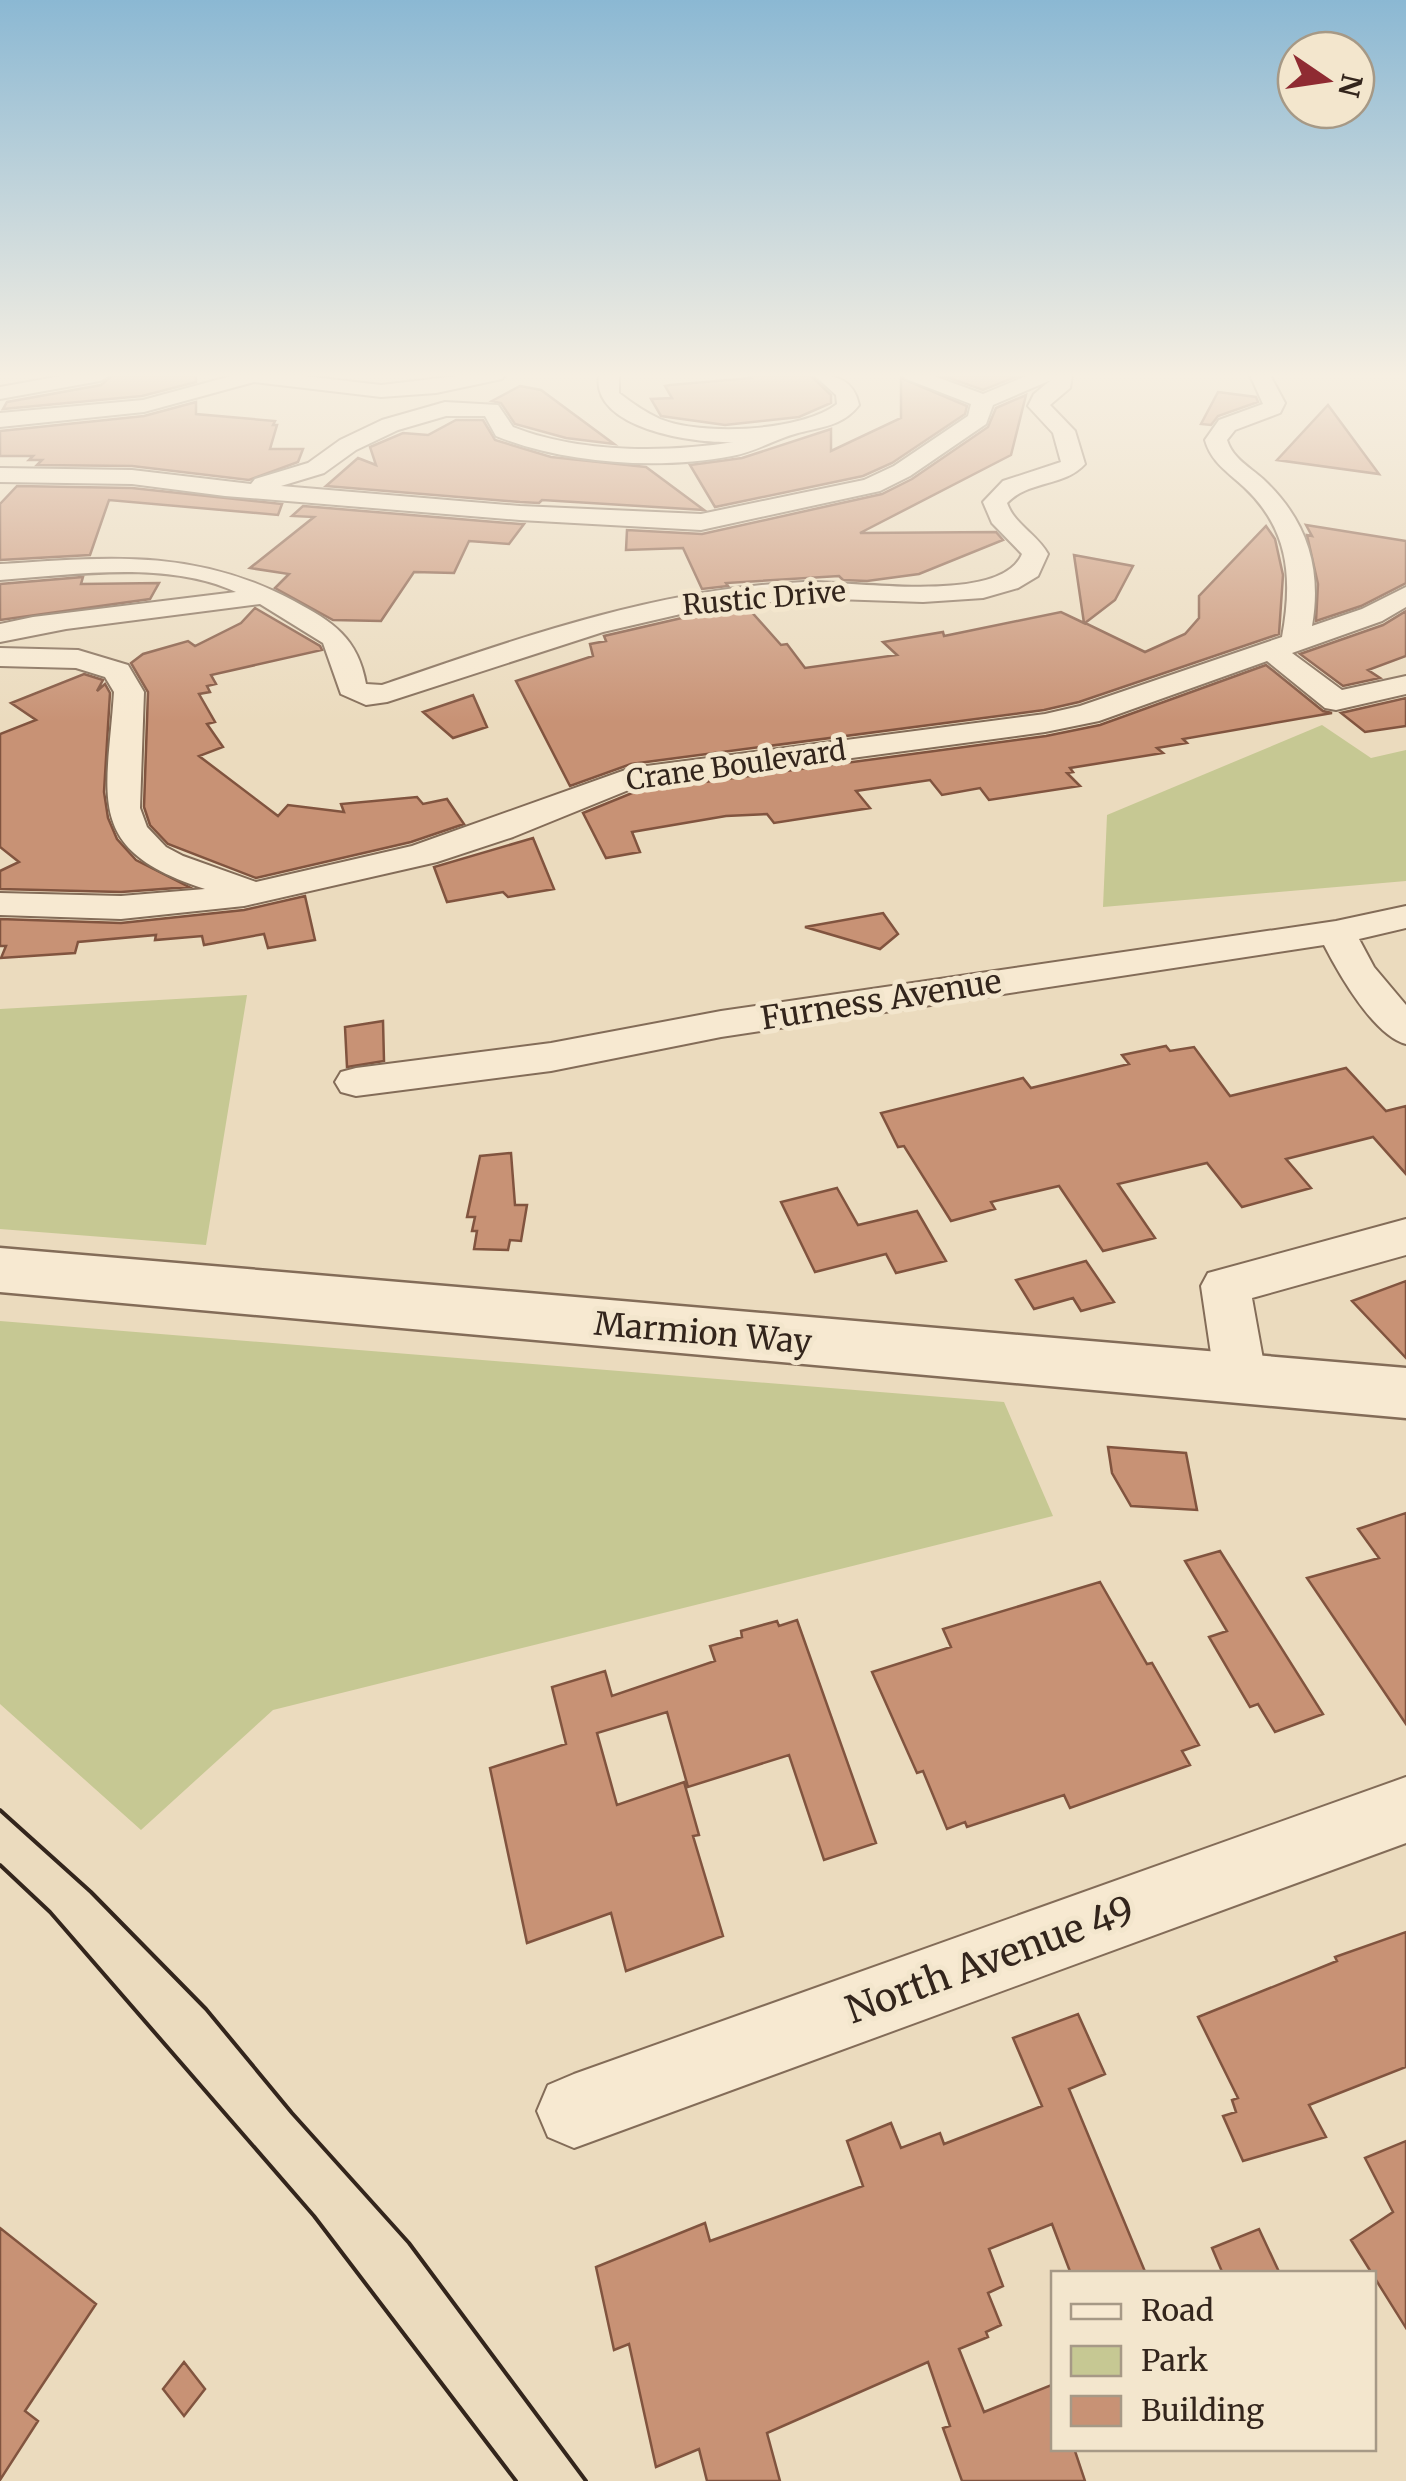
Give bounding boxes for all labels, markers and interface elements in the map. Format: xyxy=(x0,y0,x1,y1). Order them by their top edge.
north arrow xyxy=(1276,30,1376,130)
text: N xyxy=(1330,71,1370,100)
street label: Rustic Drive xyxy=(681,573,847,623)
street label: Crane Boulevard xyxy=(624,732,848,798)
street label: Furness Avenue xyxy=(758,961,1004,1039)
street label: Marmion Way xyxy=(592,1304,814,1362)
street label: North Avenue 49 xyxy=(839,1886,1140,2033)
legend xyxy=(1051,2271,1376,2451)
text: Road xyxy=(1141,2291,1214,2329)
text: Park xyxy=(1141,2341,1208,2379)
text: Building xyxy=(1141,2391,1264,2429)

